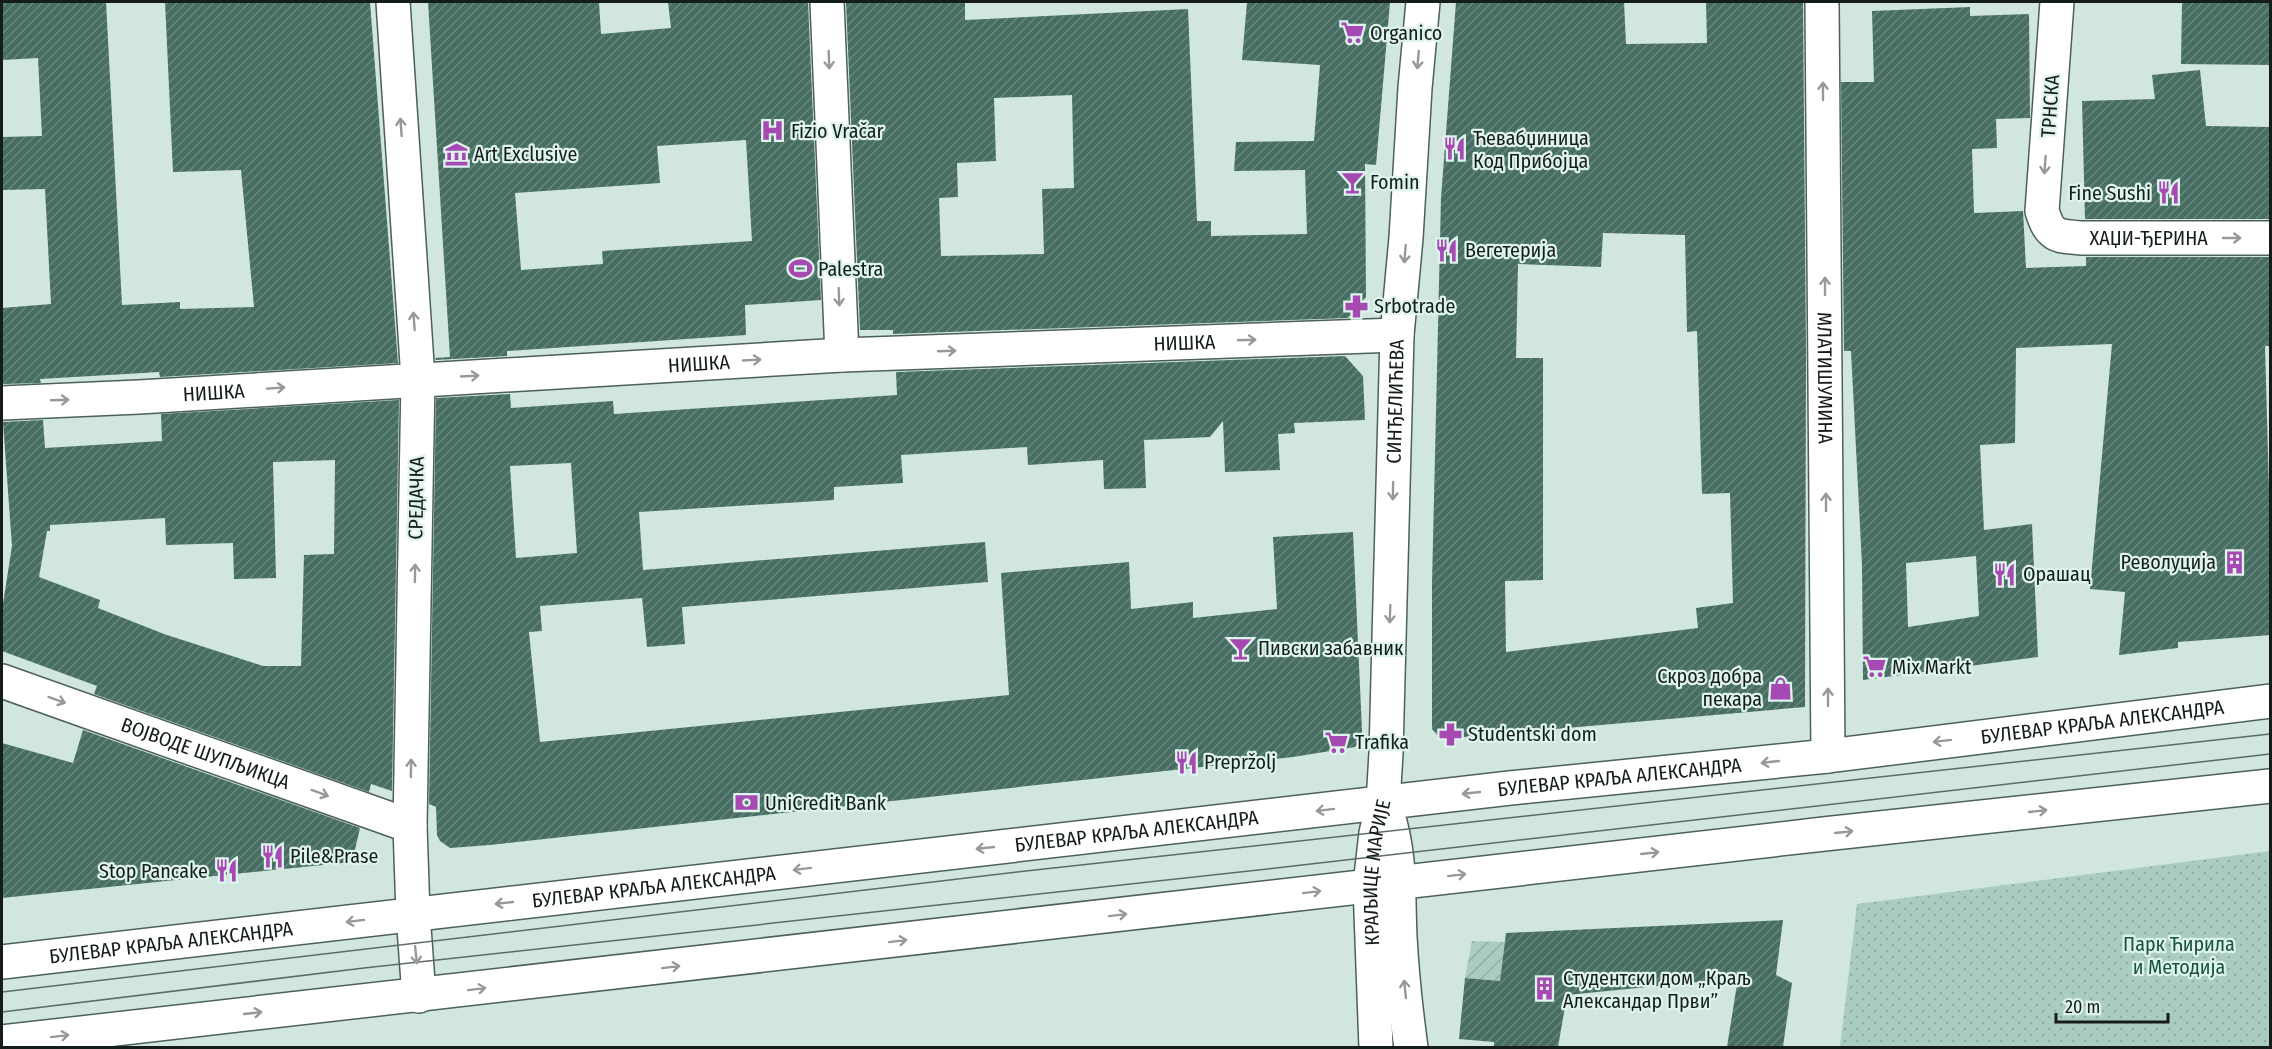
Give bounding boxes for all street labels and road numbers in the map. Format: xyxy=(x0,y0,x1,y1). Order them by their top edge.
street label: ТРНСКА xyxy=(2036,73,2064,138)
street label: ХАЏИ-ЂЕРИНА xyxy=(2089,226,2208,250)
street label: МЛАТИШУМИНА xyxy=(1812,312,1838,445)
street label: НИШКА xyxy=(1153,330,1216,356)
street label: СИНЂЕЛИЋЕВА xyxy=(1382,338,1409,464)
street label: НИШКА xyxy=(667,350,731,377)
street label: НИШКА xyxy=(182,379,246,406)
street label: СРЕДАЧКА xyxy=(403,456,429,540)
street label: БУЛЕВАР КРАЉА АЛЕКСАНДРА xyxy=(1979,695,2226,749)
street label: ВОЈВОДЕ ШУПЉИКЦА xyxy=(118,712,294,795)
street label: БУЛЕВАР КРАЉА АЛЕКСАНДРА xyxy=(1496,753,1743,801)
street label: КРАЉИЦЕ МАРИЈЕ xyxy=(1358,797,1395,946)
street label: БУЛЕВАР КРАЉА АЛЕКСАНДРА xyxy=(1013,805,1260,857)
street label: БУЛЕВАР КРАЉА АЛЕКСАНДРА xyxy=(531,861,777,913)
street label: БУЛЕВАР КРАЉА АЛЕКСАНДРА xyxy=(48,916,294,968)

